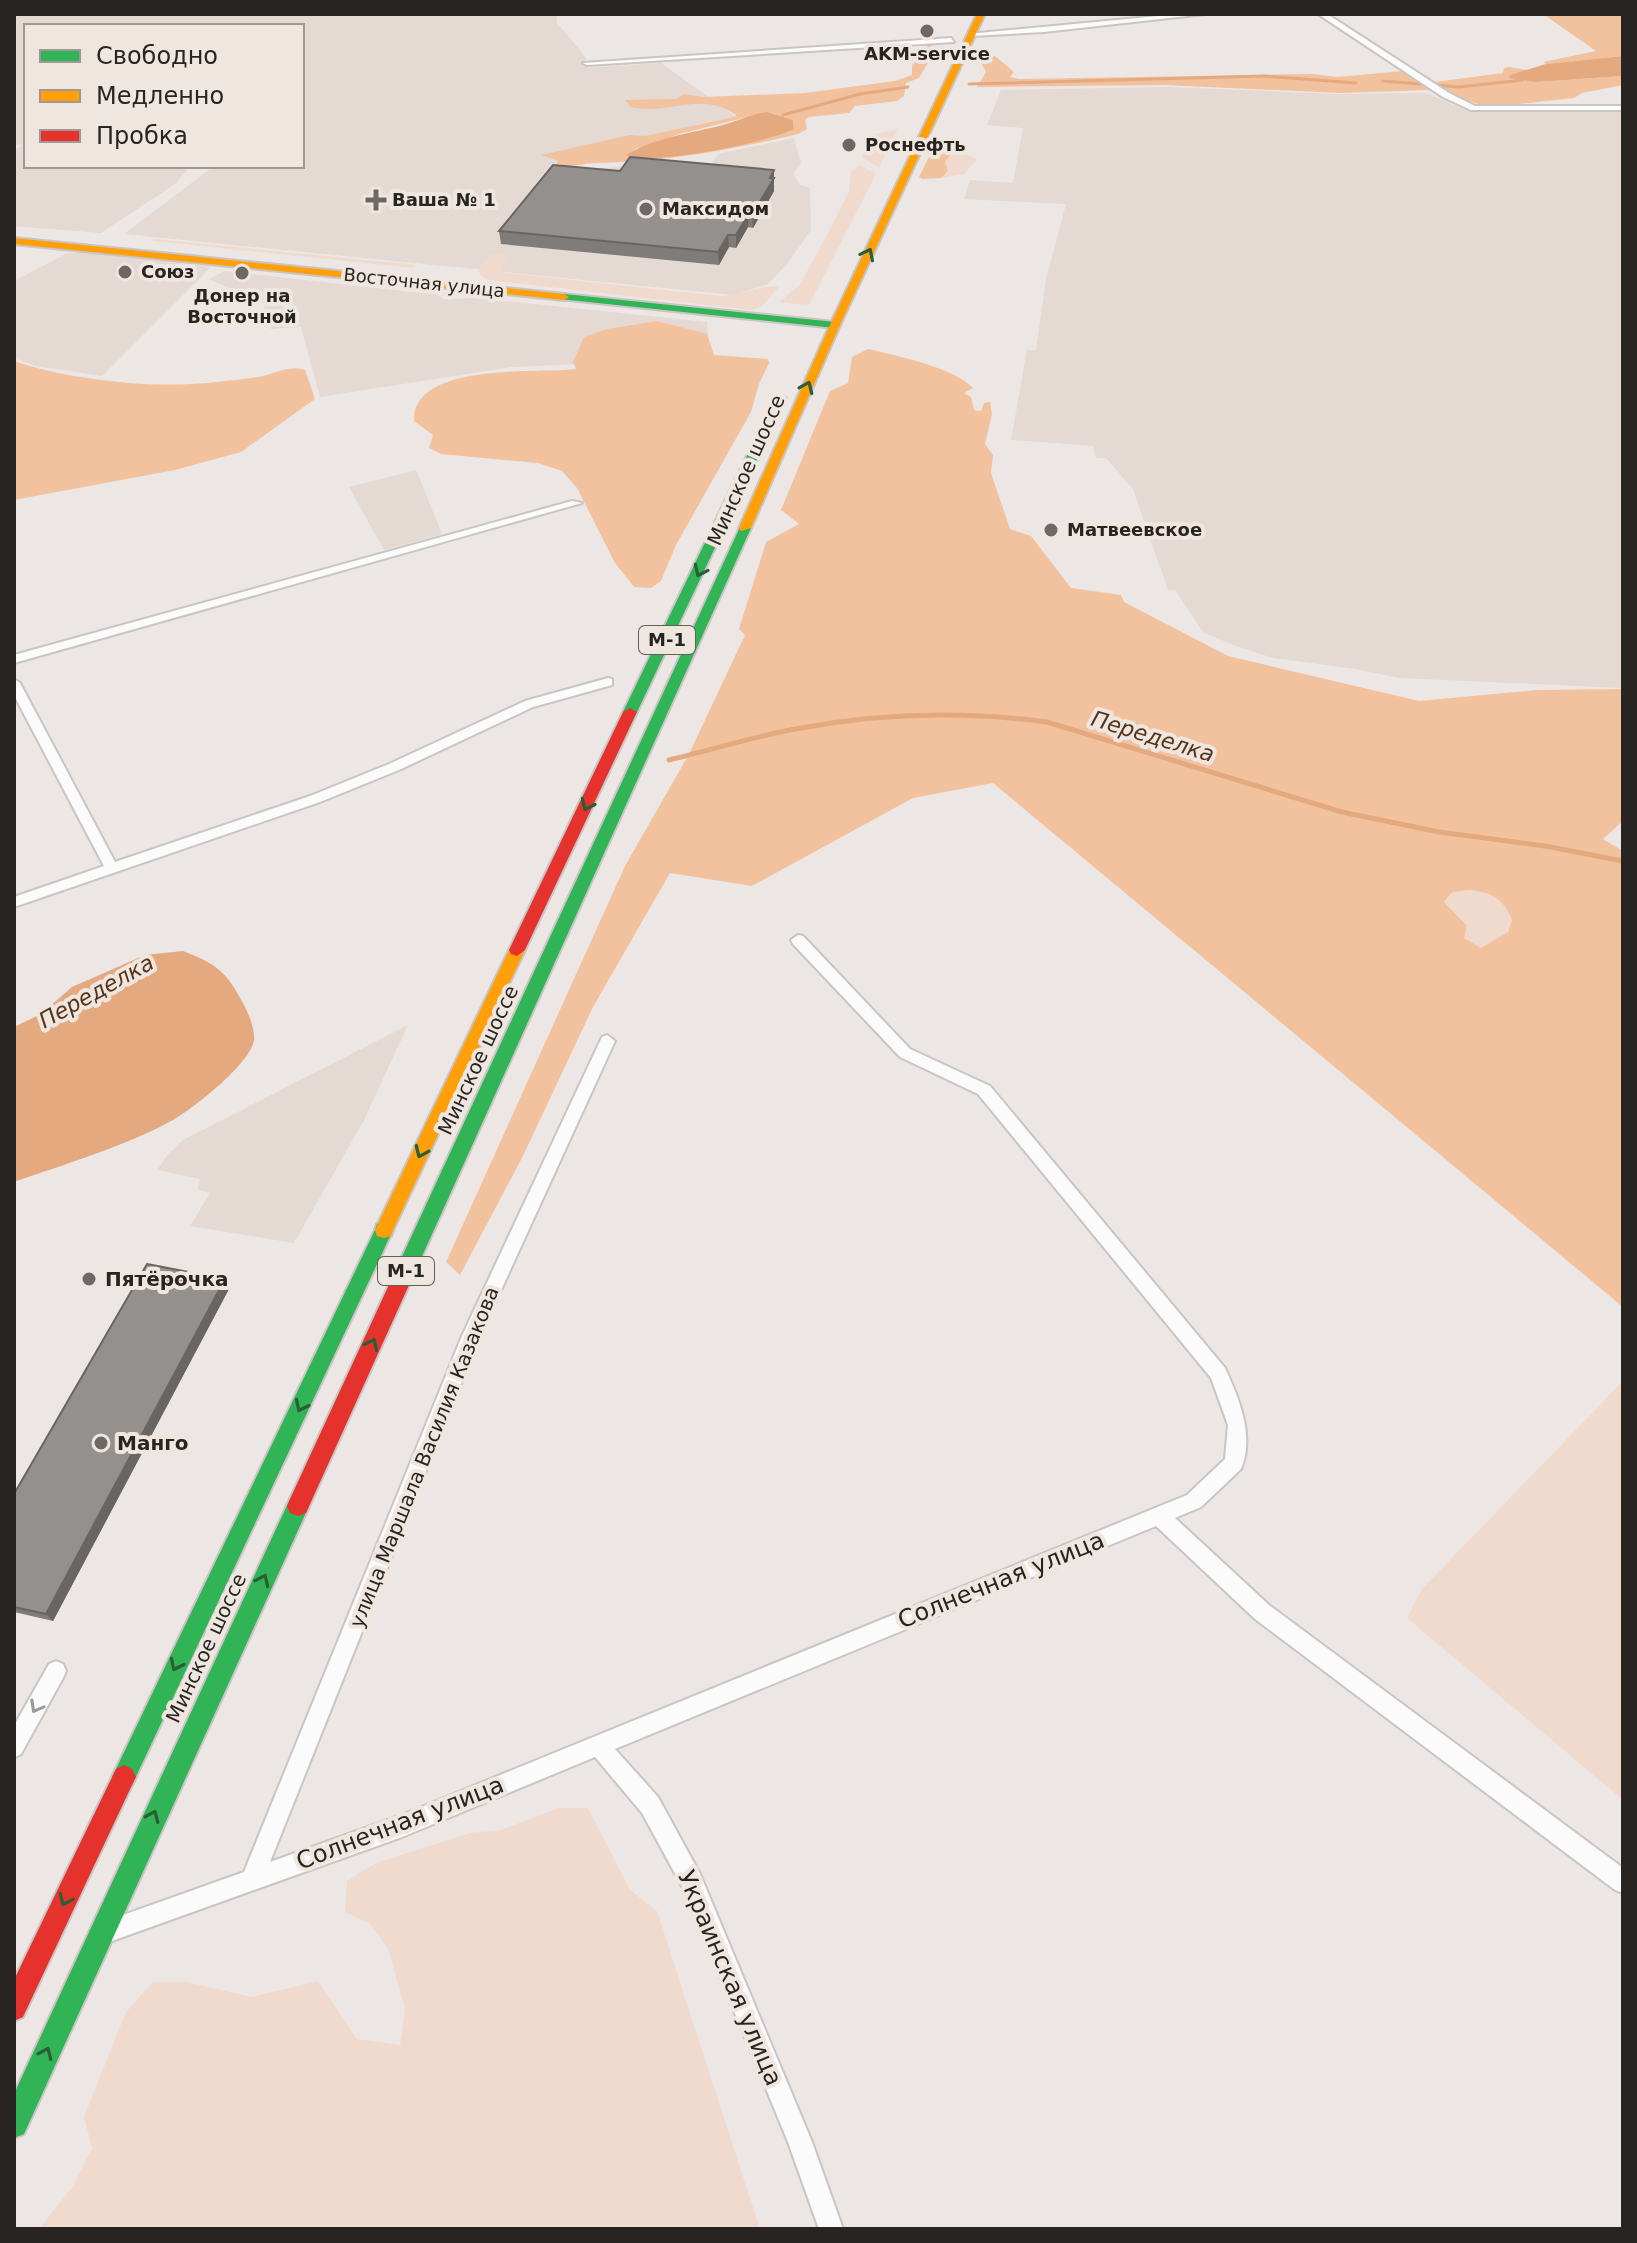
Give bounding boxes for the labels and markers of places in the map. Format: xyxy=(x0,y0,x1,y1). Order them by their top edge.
marker: AKM-service xyxy=(918,22,936,40)
place label: AKM-service xyxy=(864,43,990,64)
place label: Роснефть xyxy=(865,134,966,155)
marker: Роснефть xyxy=(840,136,858,154)
place label: Ваша № 1 xyxy=(392,189,496,210)
marker: Ваша № 1 xyxy=(367,191,385,209)
place label: Максидом xyxy=(662,198,769,219)
marker: Максидом xyxy=(637,200,655,218)
place label: Союз xyxy=(141,261,195,282)
marker: Союз xyxy=(116,263,134,281)
marker: Донер на Восточной xyxy=(233,264,251,282)
place label: Донер на Восточной xyxy=(187,285,297,327)
place label: Матвеевское xyxy=(1067,519,1202,540)
marker: Матвеевское xyxy=(1042,521,1060,539)
place label: Пятёрочка xyxy=(105,1267,229,1291)
marker: Пятёрочка xyxy=(80,1270,98,1288)
place label: Манго xyxy=(117,1431,188,1455)
marker: Манго xyxy=(92,1434,110,1452)

